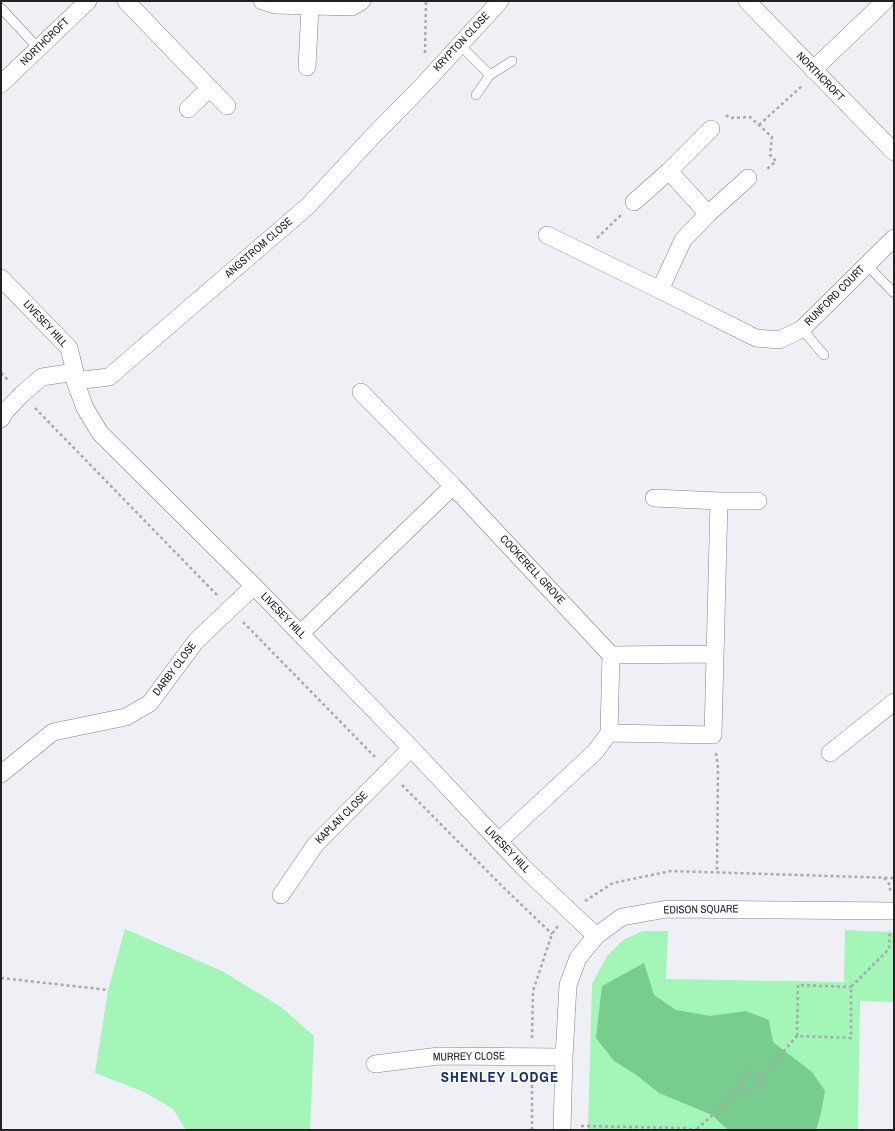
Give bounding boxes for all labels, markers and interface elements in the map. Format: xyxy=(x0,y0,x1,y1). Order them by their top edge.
street label: KRYPTON CLOSE xyxy=(431,10,493,74)
street label: NORTHCROFT xyxy=(18,15,72,69)
street label: NORTHCROFT xyxy=(793,50,847,104)
street label: ANGSTROM CLOSE xyxy=(223,215,295,281)
street label: RUNFORD COURT xyxy=(802,263,868,329)
street label: LIVESEY HILL xyxy=(20,298,70,350)
street label: COCKERELL GROVE xyxy=(497,533,567,607)
street label: LIVESEY HILL xyxy=(258,590,308,642)
street label: DARBY CLOSE xyxy=(150,639,200,699)
street label: KAPLAN CLOSE xyxy=(313,789,371,847)
street label: LIVESEY HILL xyxy=(482,824,532,876)
street label: EDISON SQUARE xyxy=(663,903,739,917)
street label: MURREY CLOSE xyxy=(433,1050,505,1064)
district label: SHENLEY LODGE xyxy=(441,1069,559,1087)

